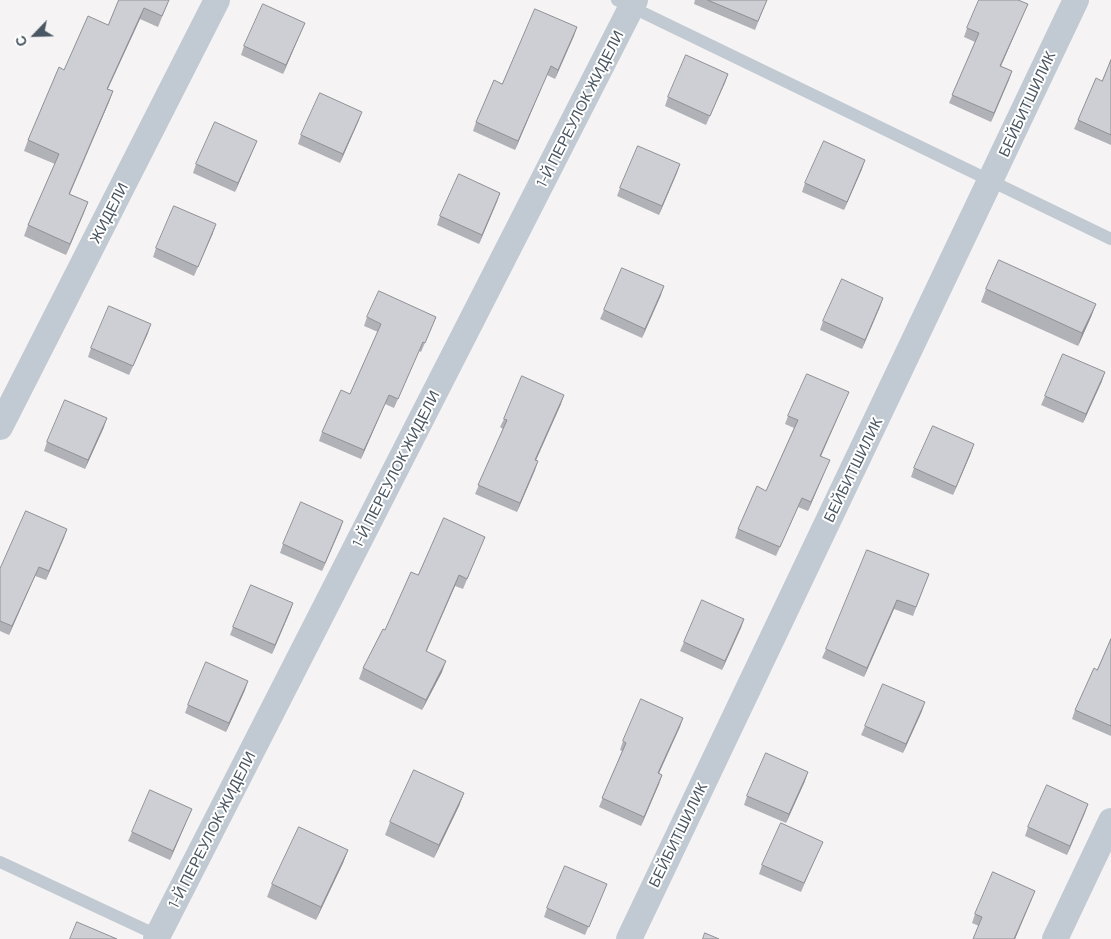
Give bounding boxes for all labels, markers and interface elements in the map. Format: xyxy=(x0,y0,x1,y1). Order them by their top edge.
north arrow xyxy=(10,10,60,60)
street label: 1-Й ПЕРЕУЛОК ЖИДЕЛИ xyxy=(533,28,627,190)
text: С xyxy=(11,33,31,49)
street label: БЕЙБИТШИЛИК xyxy=(995,48,1059,160)
street label: ЖИДЕЛИ xyxy=(86,180,132,246)
street label: 1-Й ПЕРЕУЛОК ЖИДЕЛИ xyxy=(349,388,443,550)
street label: БЕЙБИТШИЛИК xyxy=(820,415,886,525)
street label: 1-Й ПЕРЕУЛОК ЖИДЕЛИ xyxy=(165,749,259,911)
street label: БЕЙБИТШИЛИК xyxy=(645,780,711,890)

